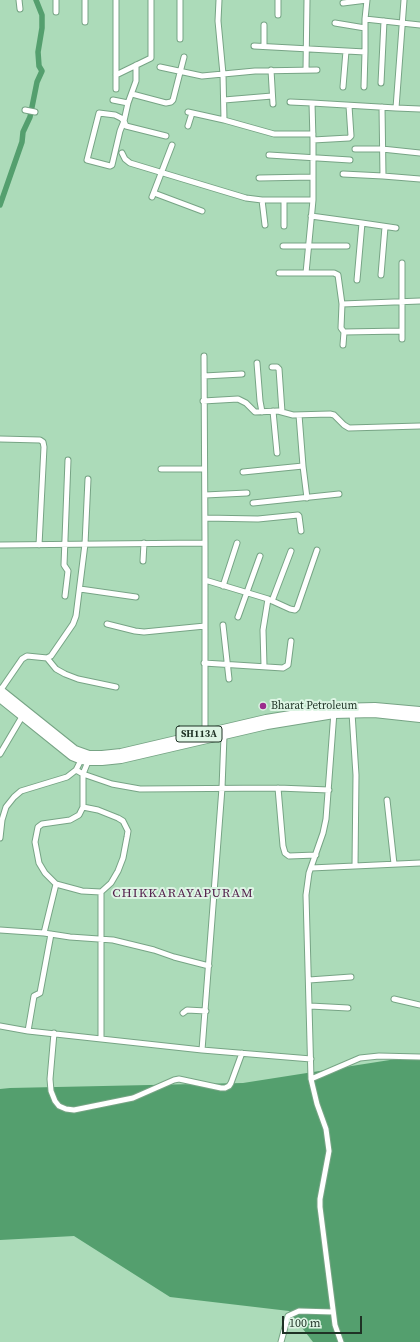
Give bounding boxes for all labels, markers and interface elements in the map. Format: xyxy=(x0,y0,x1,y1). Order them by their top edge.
place label: Bharat Petroleum xyxy=(271,699,357,713)
marker: Bharat Petroleum xyxy=(258,701,268,711)
road number: SH113A xyxy=(176,726,222,742)
district label: CHIKKARAYAPURAM xyxy=(112,886,254,902)
scale bar xyxy=(284,1308,364,1334)
text: 100 m xyxy=(289,1315,321,1331)

